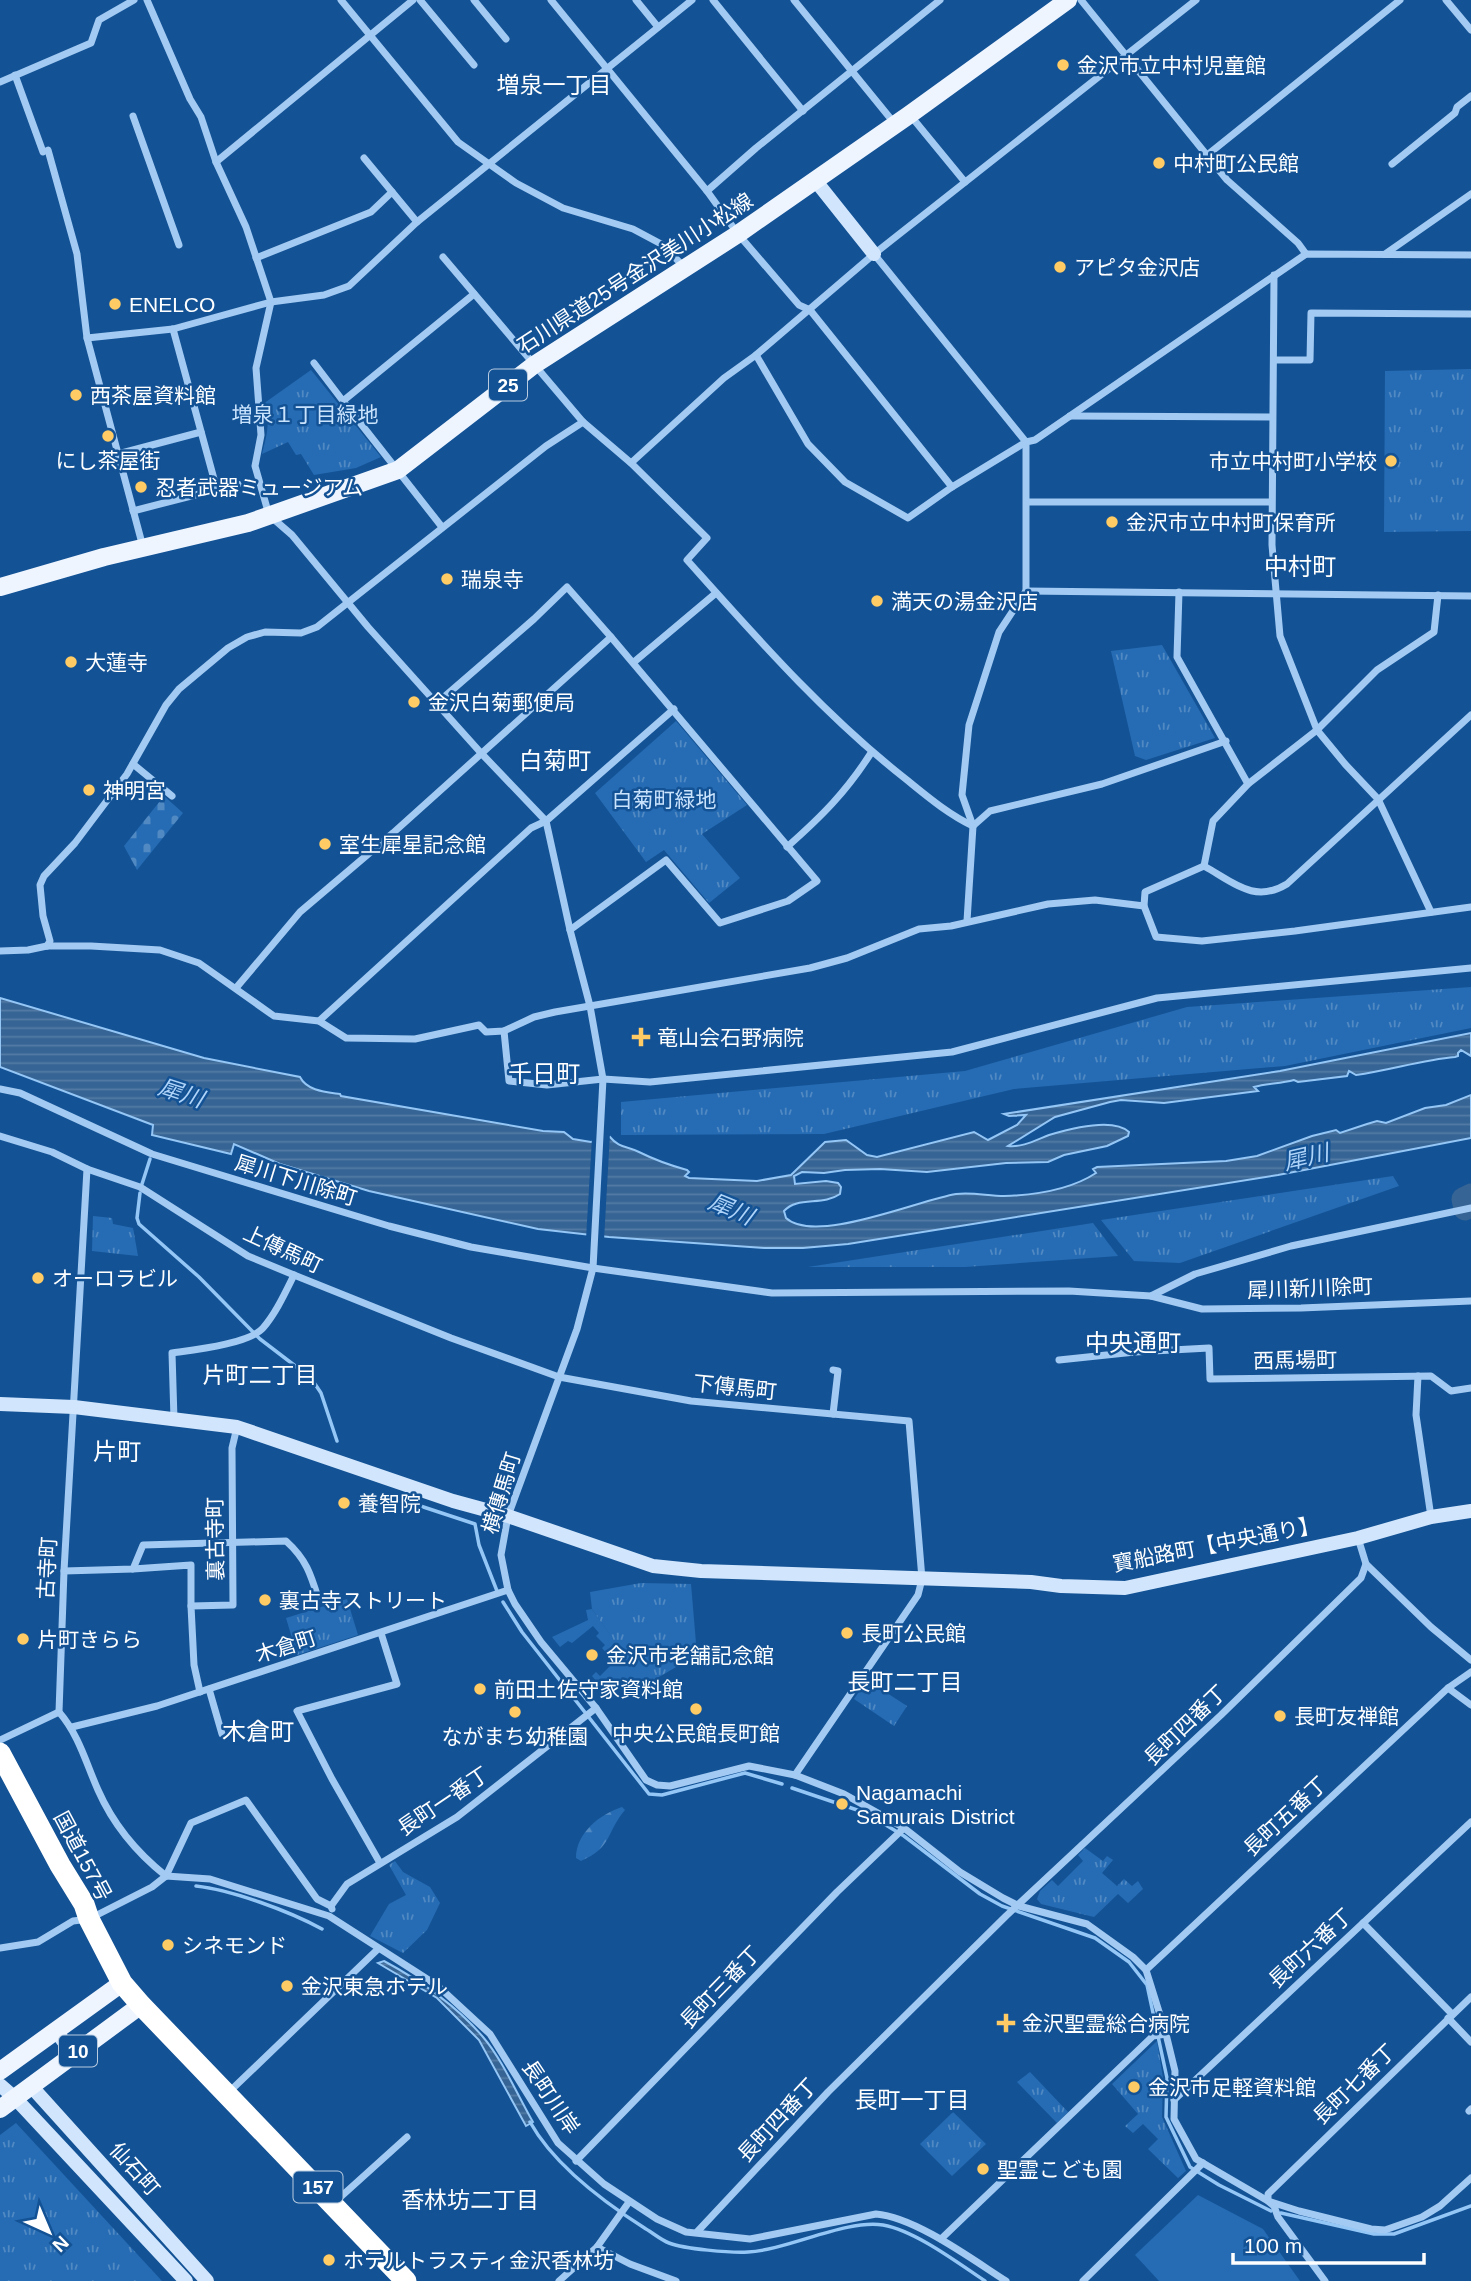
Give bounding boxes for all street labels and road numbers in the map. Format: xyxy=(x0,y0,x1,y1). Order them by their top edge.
street label: 石川県道25号金沢美川小松線 xyxy=(513,188,757,358)
road number: 25 xyxy=(489,370,527,400)
street label: 犀川下川除町 xyxy=(232,1151,360,1209)
street label: 上傳馬町 xyxy=(240,1221,326,1277)
street label: 犀川新川除町 xyxy=(1247,1274,1373,1302)
street label: 西馬場町 xyxy=(1253,1348,1337,1372)
street label: 下傳馬町 xyxy=(692,1371,778,1403)
street label: 横傳馬町 xyxy=(478,1449,524,1537)
street label: 裏古寺町 xyxy=(203,1497,227,1581)
street label: 寶船路町【中央通り】 xyxy=(1111,1513,1321,1575)
street label: 古寺町 xyxy=(34,1536,60,1600)
street label: 木倉町 xyxy=(252,1625,320,1667)
street label: 長町四番丁 xyxy=(1139,1680,1231,1770)
street label: 長町一番丁 xyxy=(393,1762,493,1840)
street label: 長町五番丁 xyxy=(1239,1772,1331,1860)
street label: 国道157号 xyxy=(50,1807,116,1905)
street label: 長町六番丁 xyxy=(1264,1904,1356,1992)
street label: 長町三番丁 xyxy=(675,1941,765,2033)
road number: 10 xyxy=(59,2036,97,2066)
street label: 長町七番丁 xyxy=(1308,2039,1400,2129)
street label: 長町川岸 xyxy=(518,2056,584,2138)
street label: 長町四番丁 xyxy=(733,2074,821,2166)
street label: 仙石町 xyxy=(105,2138,165,2200)
road number: 157 xyxy=(294,2172,342,2202)

